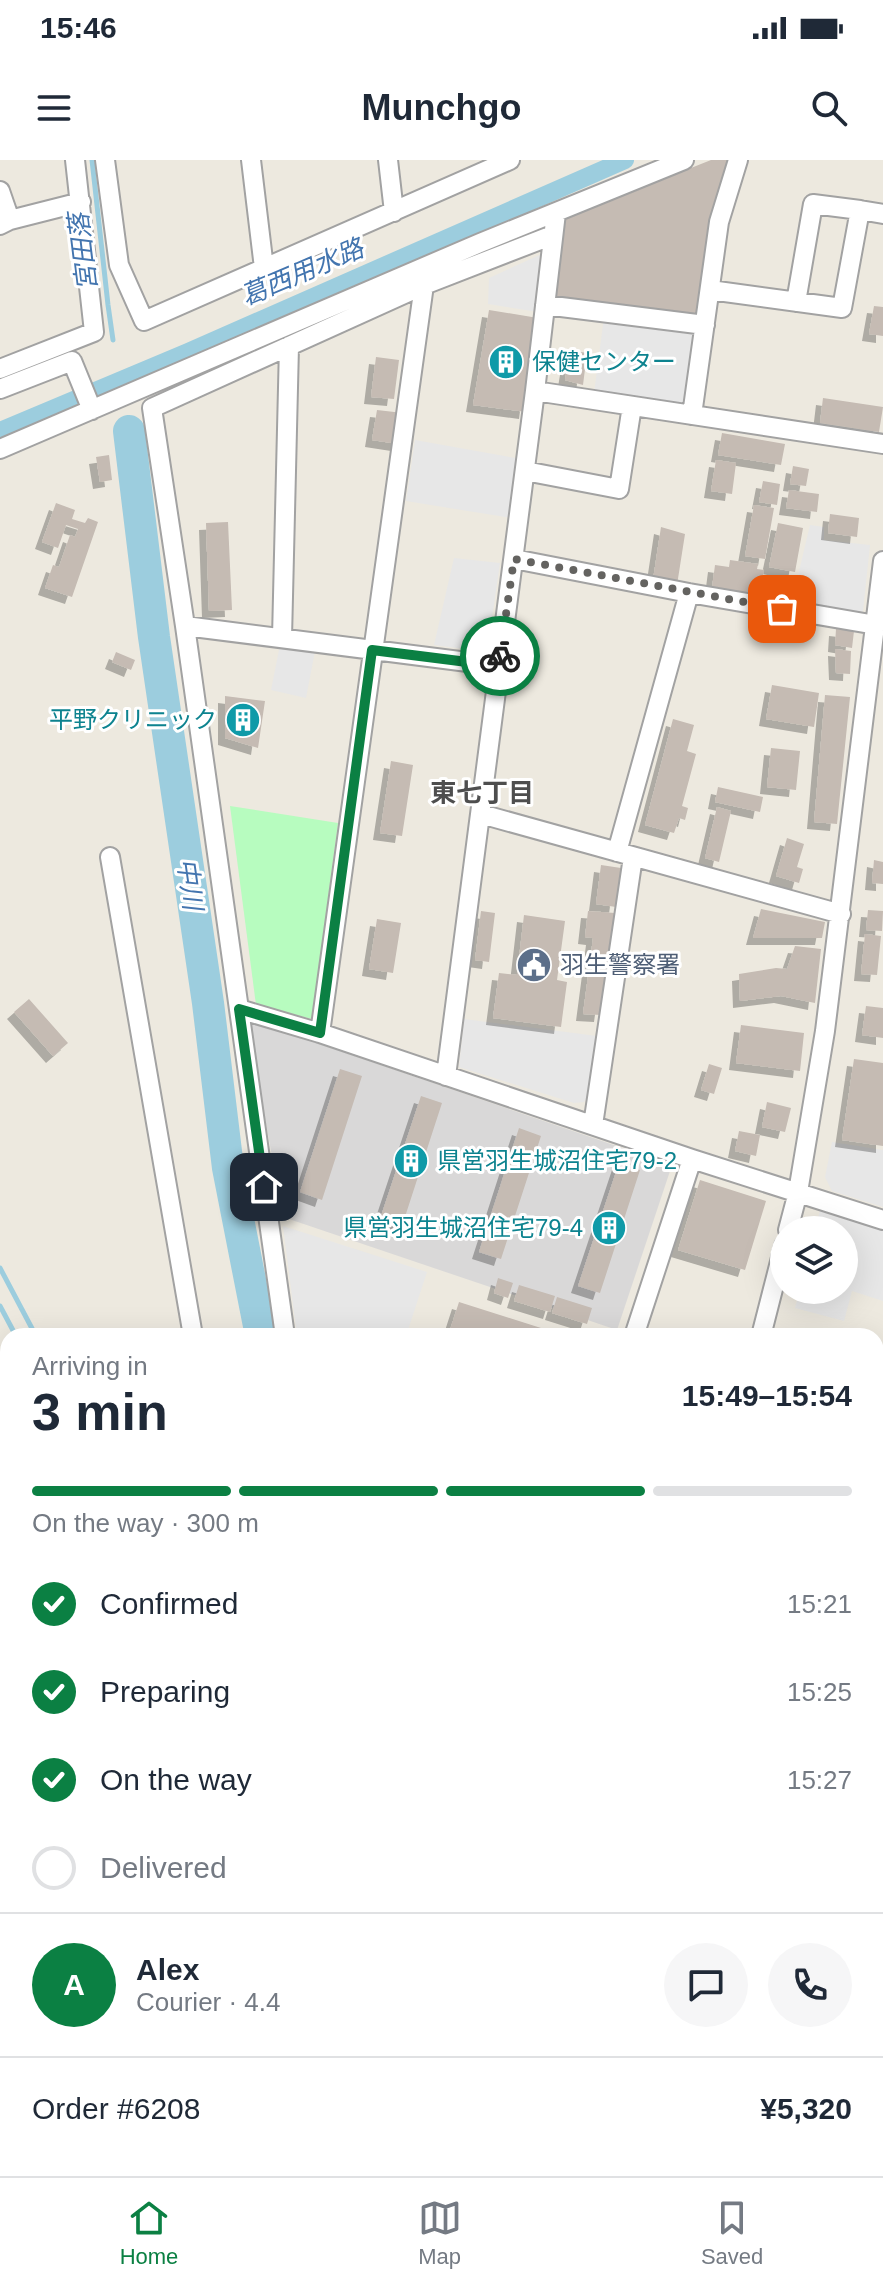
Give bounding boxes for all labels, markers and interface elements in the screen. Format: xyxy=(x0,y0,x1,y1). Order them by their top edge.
text: 15:46 xyxy=(40,11,117,44)
icon: menu xyxy=(32,86,76,130)
icon: search xyxy=(807,86,851,130)
text: Munchgo xyxy=(362,87,521,128)
water label: 宮田落 xyxy=(63,208,103,293)
water label: 葛西用水路 xyxy=(236,232,370,311)
building icon: 保健センター xyxy=(487,343,525,381)
place label: 保健センター xyxy=(532,348,676,375)
pin xyxy=(748,575,816,643)
icon: bag xyxy=(760,587,804,631)
courier xyxy=(460,616,540,696)
icon: bike xyxy=(478,634,522,678)
building icon: 平野クリニック xyxy=(224,701,262,739)
place label: 平野クリニック xyxy=(49,706,217,733)
district label: 東七丁目 xyxy=(430,778,534,808)
water label: 中川 xyxy=(172,856,209,915)
public building icon: 羽生警察署 xyxy=(515,946,553,984)
place label: 羽生警察署 xyxy=(560,951,680,978)
building icon: 県営羽生城沼住宅79-2 xyxy=(392,1142,430,1180)
place label: 県営羽生城沼住宅79-2 xyxy=(437,1147,677,1174)
pin xyxy=(230,1153,298,1221)
icon: home xyxy=(242,1165,286,1209)
building icon: 県営羽生城沼住宅79-4 xyxy=(590,1209,628,1247)
place label: 県営羽生城沼住宅79-4 xyxy=(343,1214,583,1241)
map controls xyxy=(770,1216,858,1304)
button: layers xyxy=(770,1216,858,1304)
text: Arriving in xyxy=(32,1351,148,1381)
text: 15:49–15:54 xyxy=(682,1379,852,1412)
text: 3 min xyxy=(32,1383,168,1441)
text: On the way · 300 m xyxy=(32,1508,259,1538)
icon: check xyxy=(32,1582,76,1626)
text: Confirmed xyxy=(100,1587,238,1620)
text: 15:21 xyxy=(787,1589,852,1619)
icon: check xyxy=(32,1670,76,1714)
text: Preparing xyxy=(100,1675,230,1708)
text: 15:25 xyxy=(787,1677,852,1707)
icon: check xyxy=(32,1758,76,1802)
text: On the way xyxy=(100,1763,252,1796)
text: 15:27 xyxy=(787,1765,852,1795)
text: Delivered xyxy=(100,1851,227,1884)
button: chat xyxy=(664,1943,748,2027)
button: phone xyxy=(768,1943,852,2027)
text: Alex xyxy=(136,1953,199,1986)
text: A xyxy=(63,1968,85,2001)
text: Courier · 4.4 xyxy=(136,1987,281,2017)
text: Order #6208 xyxy=(32,2092,200,2125)
text: ¥5,320 xyxy=(760,2092,852,2125)
tab: Home xyxy=(120,2196,178,2270)
tab: Map xyxy=(418,2196,462,2270)
tab: Saved xyxy=(701,2196,763,2270)

